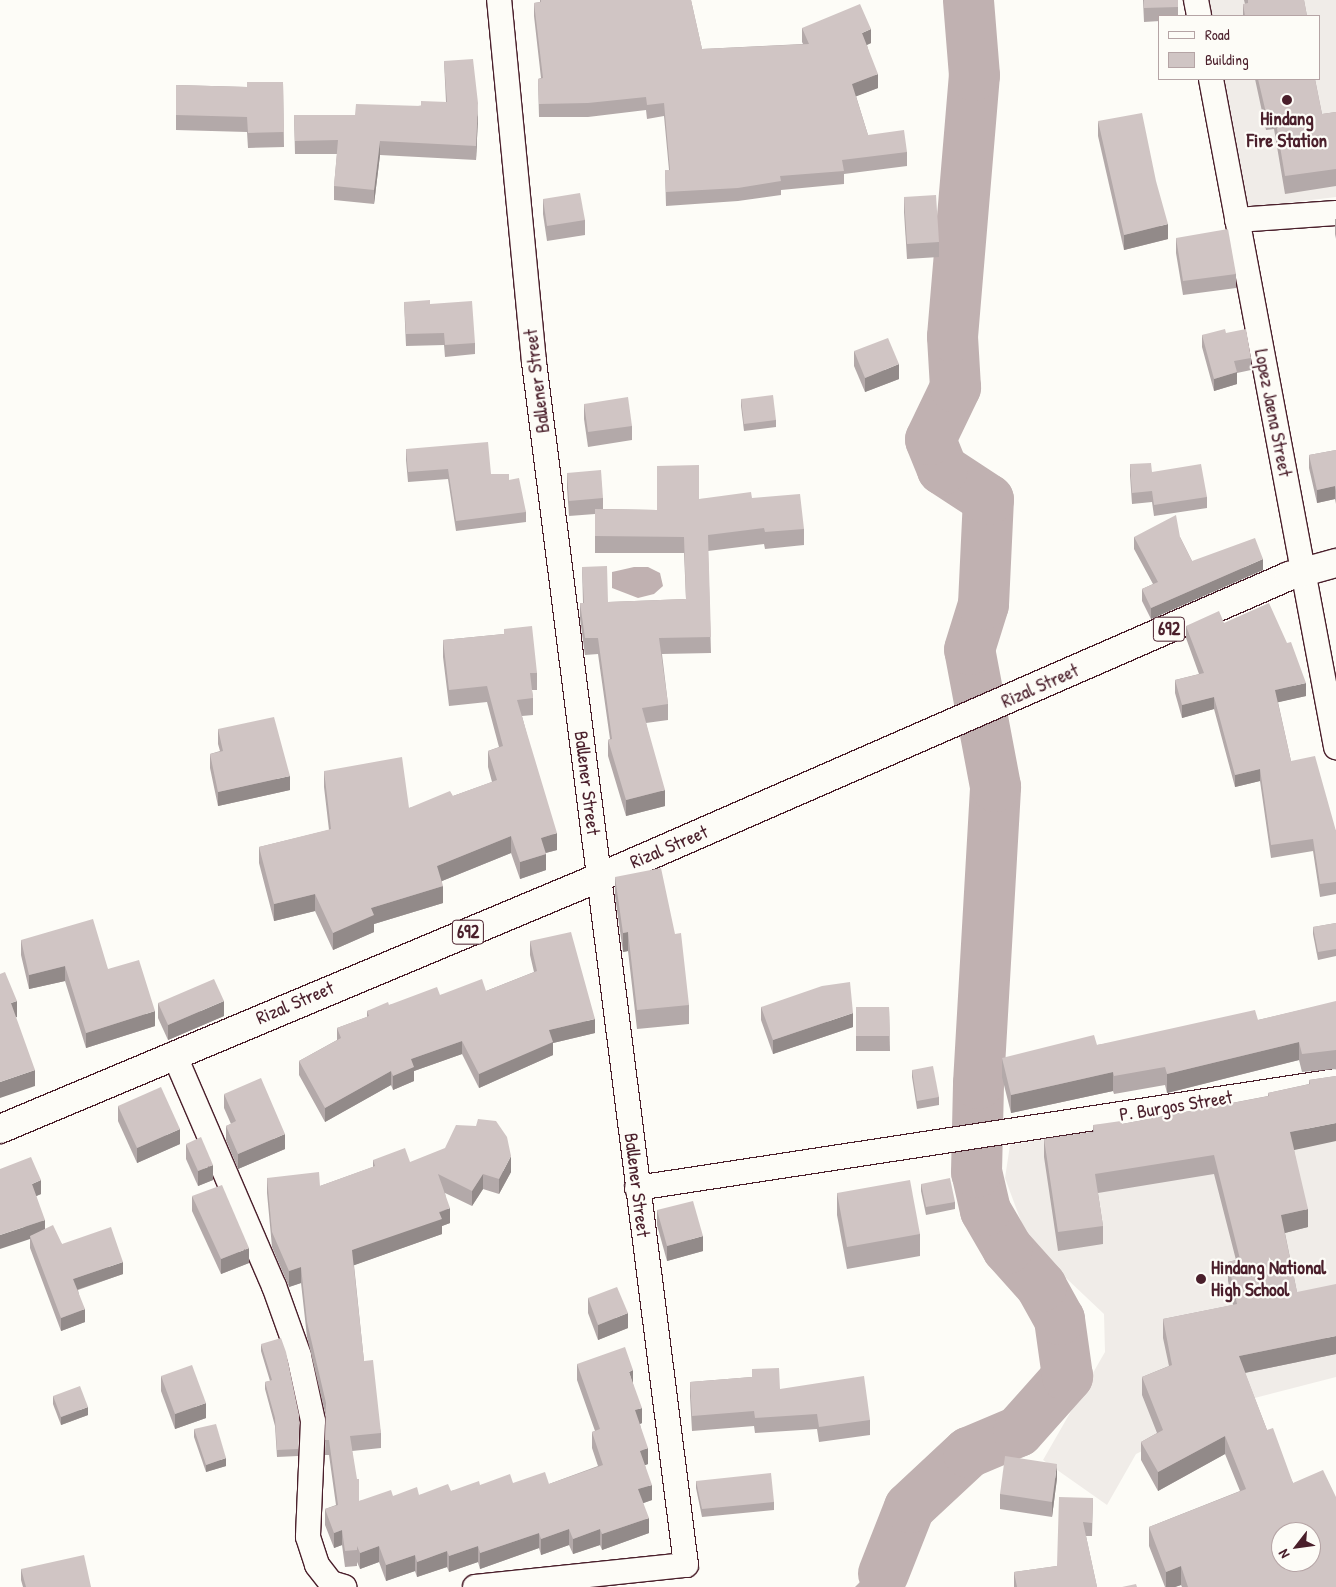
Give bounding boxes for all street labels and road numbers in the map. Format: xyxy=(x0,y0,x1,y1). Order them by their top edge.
street label: Ballener Street xyxy=(519,328,555,434)
street label: Lopez Jaena Street xyxy=(1249,347,1297,479)
road number: 692 xyxy=(1153,614,1185,644)
street label: Rizal Street xyxy=(998,659,1082,713)
street label: Ballener Street xyxy=(569,730,605,836)
street label: Rizal Street xyxy=(627,820,711,874)
road number: 692 xyxy=(452,916,484,948)
street label: Rizal Street xyxy=(253,976,337,1030)
street label: P. Burgos Street xyxy=(1118,1086,1234,1126)
street label: Ballener Street xyxy=(619,1132,655,1238)

